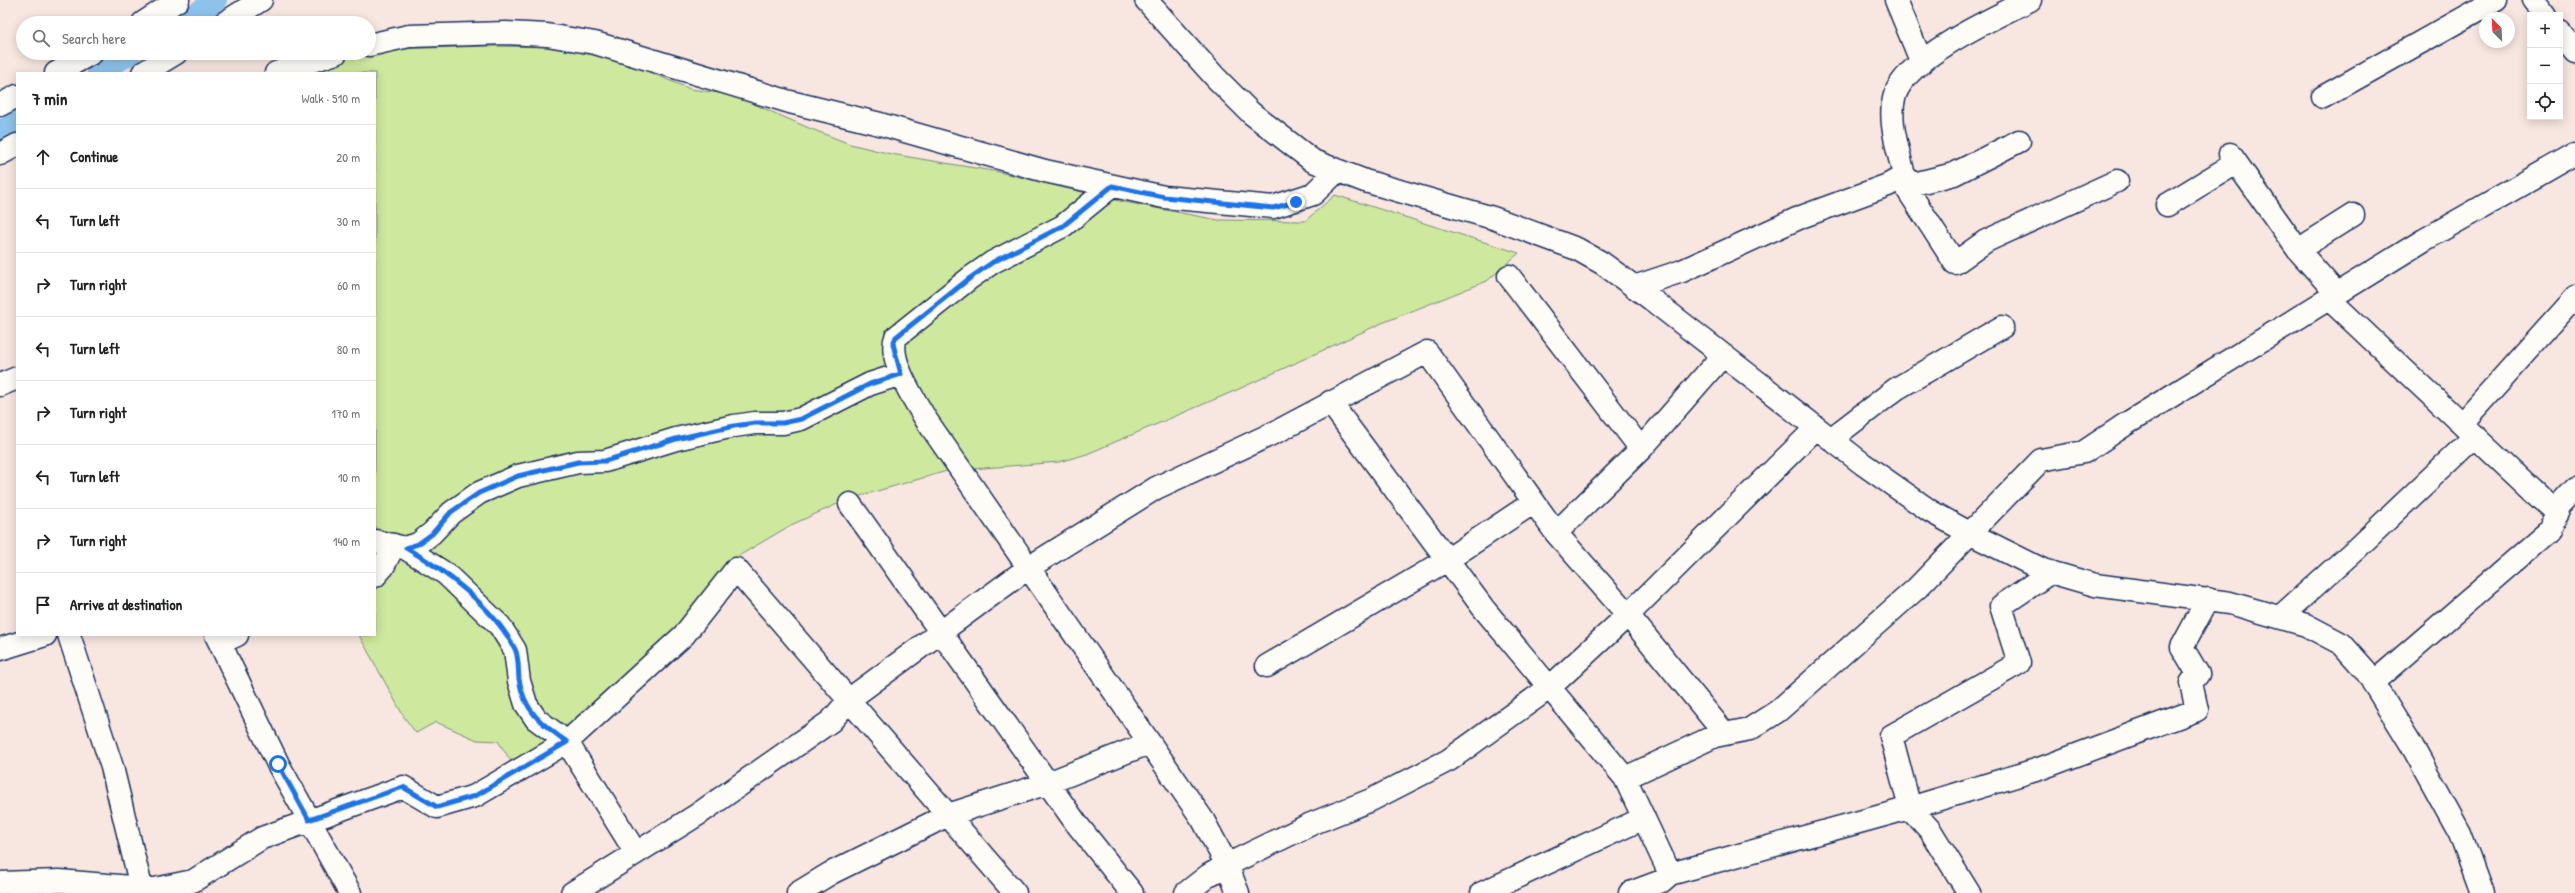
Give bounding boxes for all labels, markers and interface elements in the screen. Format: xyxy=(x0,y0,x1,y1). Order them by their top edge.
north arrow xyxy=(2479,12,2515,48)
map controls xyxy=(2527,12,2563,120)
button: + xyxy=(2527,12,2563,48)
search box xyxy=(16,16,376,60)
icon: search xyxy=(30,27,52,49)
text: Search here xyxy=(62,28,126,49)
button: − xyxy=(2527,48,2563,84)
button: locate xyxy=(2527,84,2563,120)
text: 7 min xyxy=(32,87,67,110)
text: Walk · 510 m xyxy=(302,89,360,107)
icon: ahead xyxy=(32,146,54,168)
text: Continue xyxy=(70,146,118,167)
text: 20 m xyxy=(336,148,360,166)
route end xyxy=(1287,193,1305,211)
icon: left xyxy=(32,210,54,232)
text: Turn left xyxy=(70,210,120,231)
text: 30 m xyxy=(337,212,360,230)
icon: right xyxy=(32,274,54,296)
text: Turn right xyxy=(70,274,126,295)
text: 60 m xyxy=(337,276,360,294)
icon: left xyxy=(32,338,54,360)
text: Turn left xyxy=(70,338,120,359)
text: 80 m xyxy=(337,340,360,358)
icon: right xyxy=(32,402,54,424)
text: Turn right xyxy=(70,402,126,423)
text: 170 m xyxy=(331,404,360,422)
icon: left xyxy=(32,466,54,488)
text: Turn left xyxy=(70,466,120,487)
text: 10 m xyxy=(338,468,360,486)
icon: right xyxy=(32,530,54,552)
text: Turn right xyxy=(70,530,126,551)
text: 140 m xyxy=(333,532,360,550)
icon: arrive xyxy=(32,594,54,616)
text: Arrive at destination xyxy=(70,594,182,615)
route start xyxy=(269,755,287,773)

